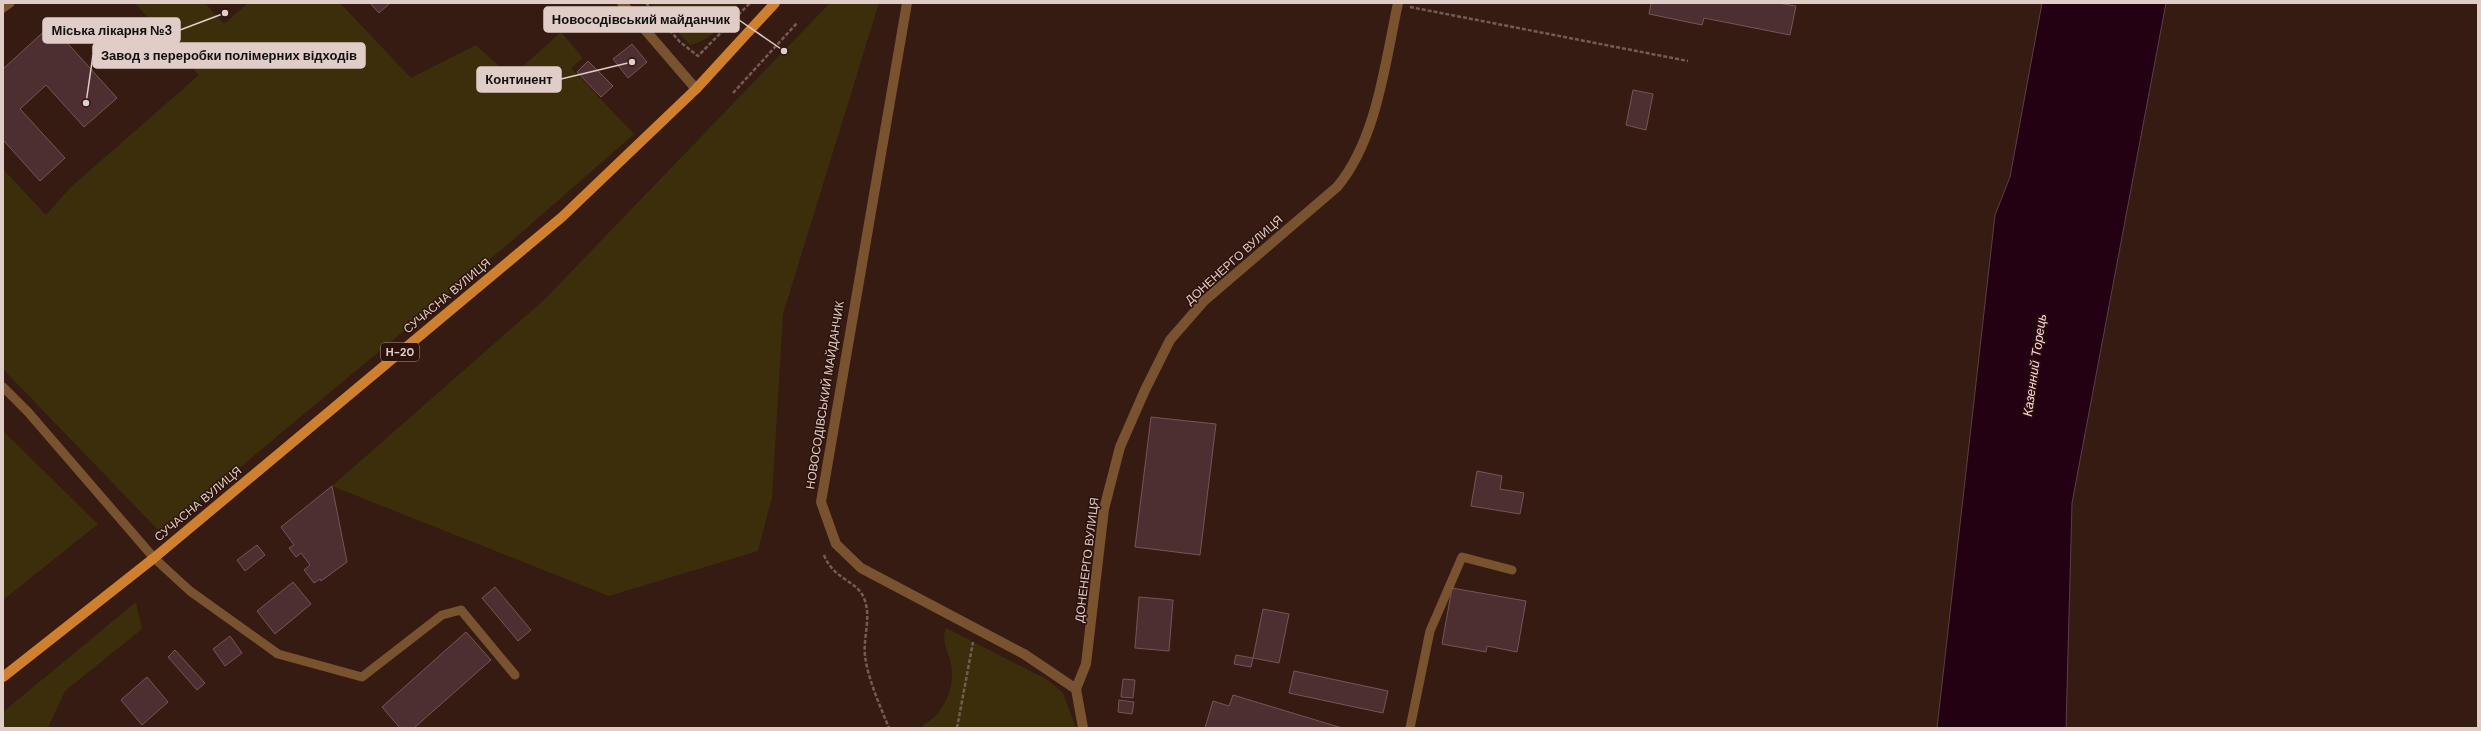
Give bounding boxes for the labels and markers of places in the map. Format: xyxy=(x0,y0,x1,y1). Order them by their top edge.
callout: Новосодівський майданчик xyxy=(544,7,739,32)
callout: Міська лікарня №3 xyxy=(43,18,180,43)
callout: Завод з переробки полімерних відходів xyxy=(93,43,365,68)
callout: Континент xyxy=(477,67,561,92)

